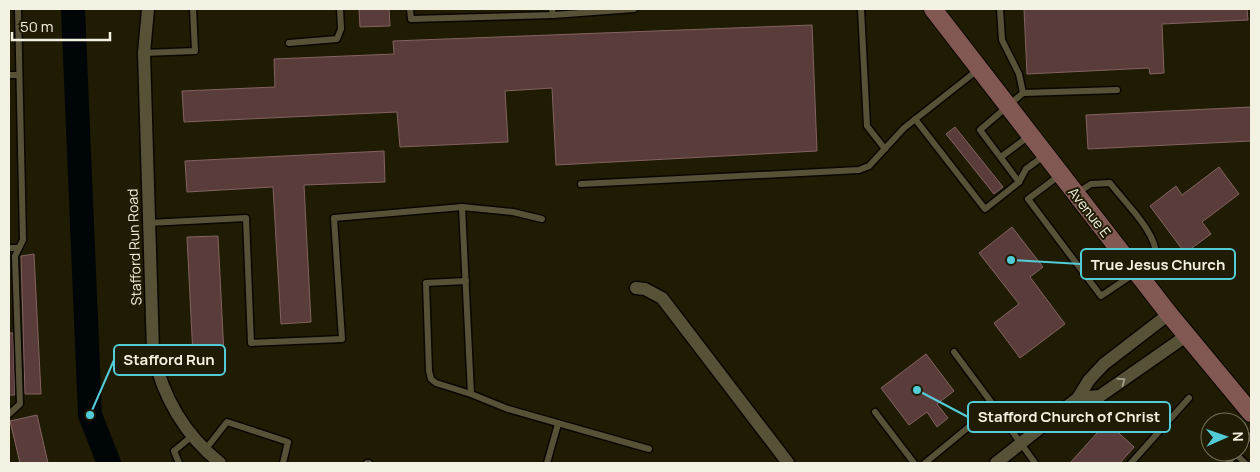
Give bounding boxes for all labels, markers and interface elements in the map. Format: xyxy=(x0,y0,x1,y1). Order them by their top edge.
scale bar xyxy=(12,10,110,42)
text: 50 m xyxy=(20,16,54,37)
street label: Avenue E xyxy=(1064,183,1116,241)
street label: Stafford Run Road xyxy=(122,188,146,306)
callout: True Jesus Church xyxy=(1081,249,1235,279)
text: True Jesus Church xyxy=(1091,254,1225,275)
callout: Stafford Run xyxy=(114,345,225,375)
text: Stafford Run xyxy=(123,349,215,370)
one-way arrow xyxy=(1116,378,1126,387)
callout: Stafford Church of Christ xyxy=(968,402,1170,432)
text: Stafford Church of Christ xyxy=(978,406,1160,427)
north arrow xyxy=(1200,412,1250,462)
text: N xyxy=(1229,431,1248,442)

